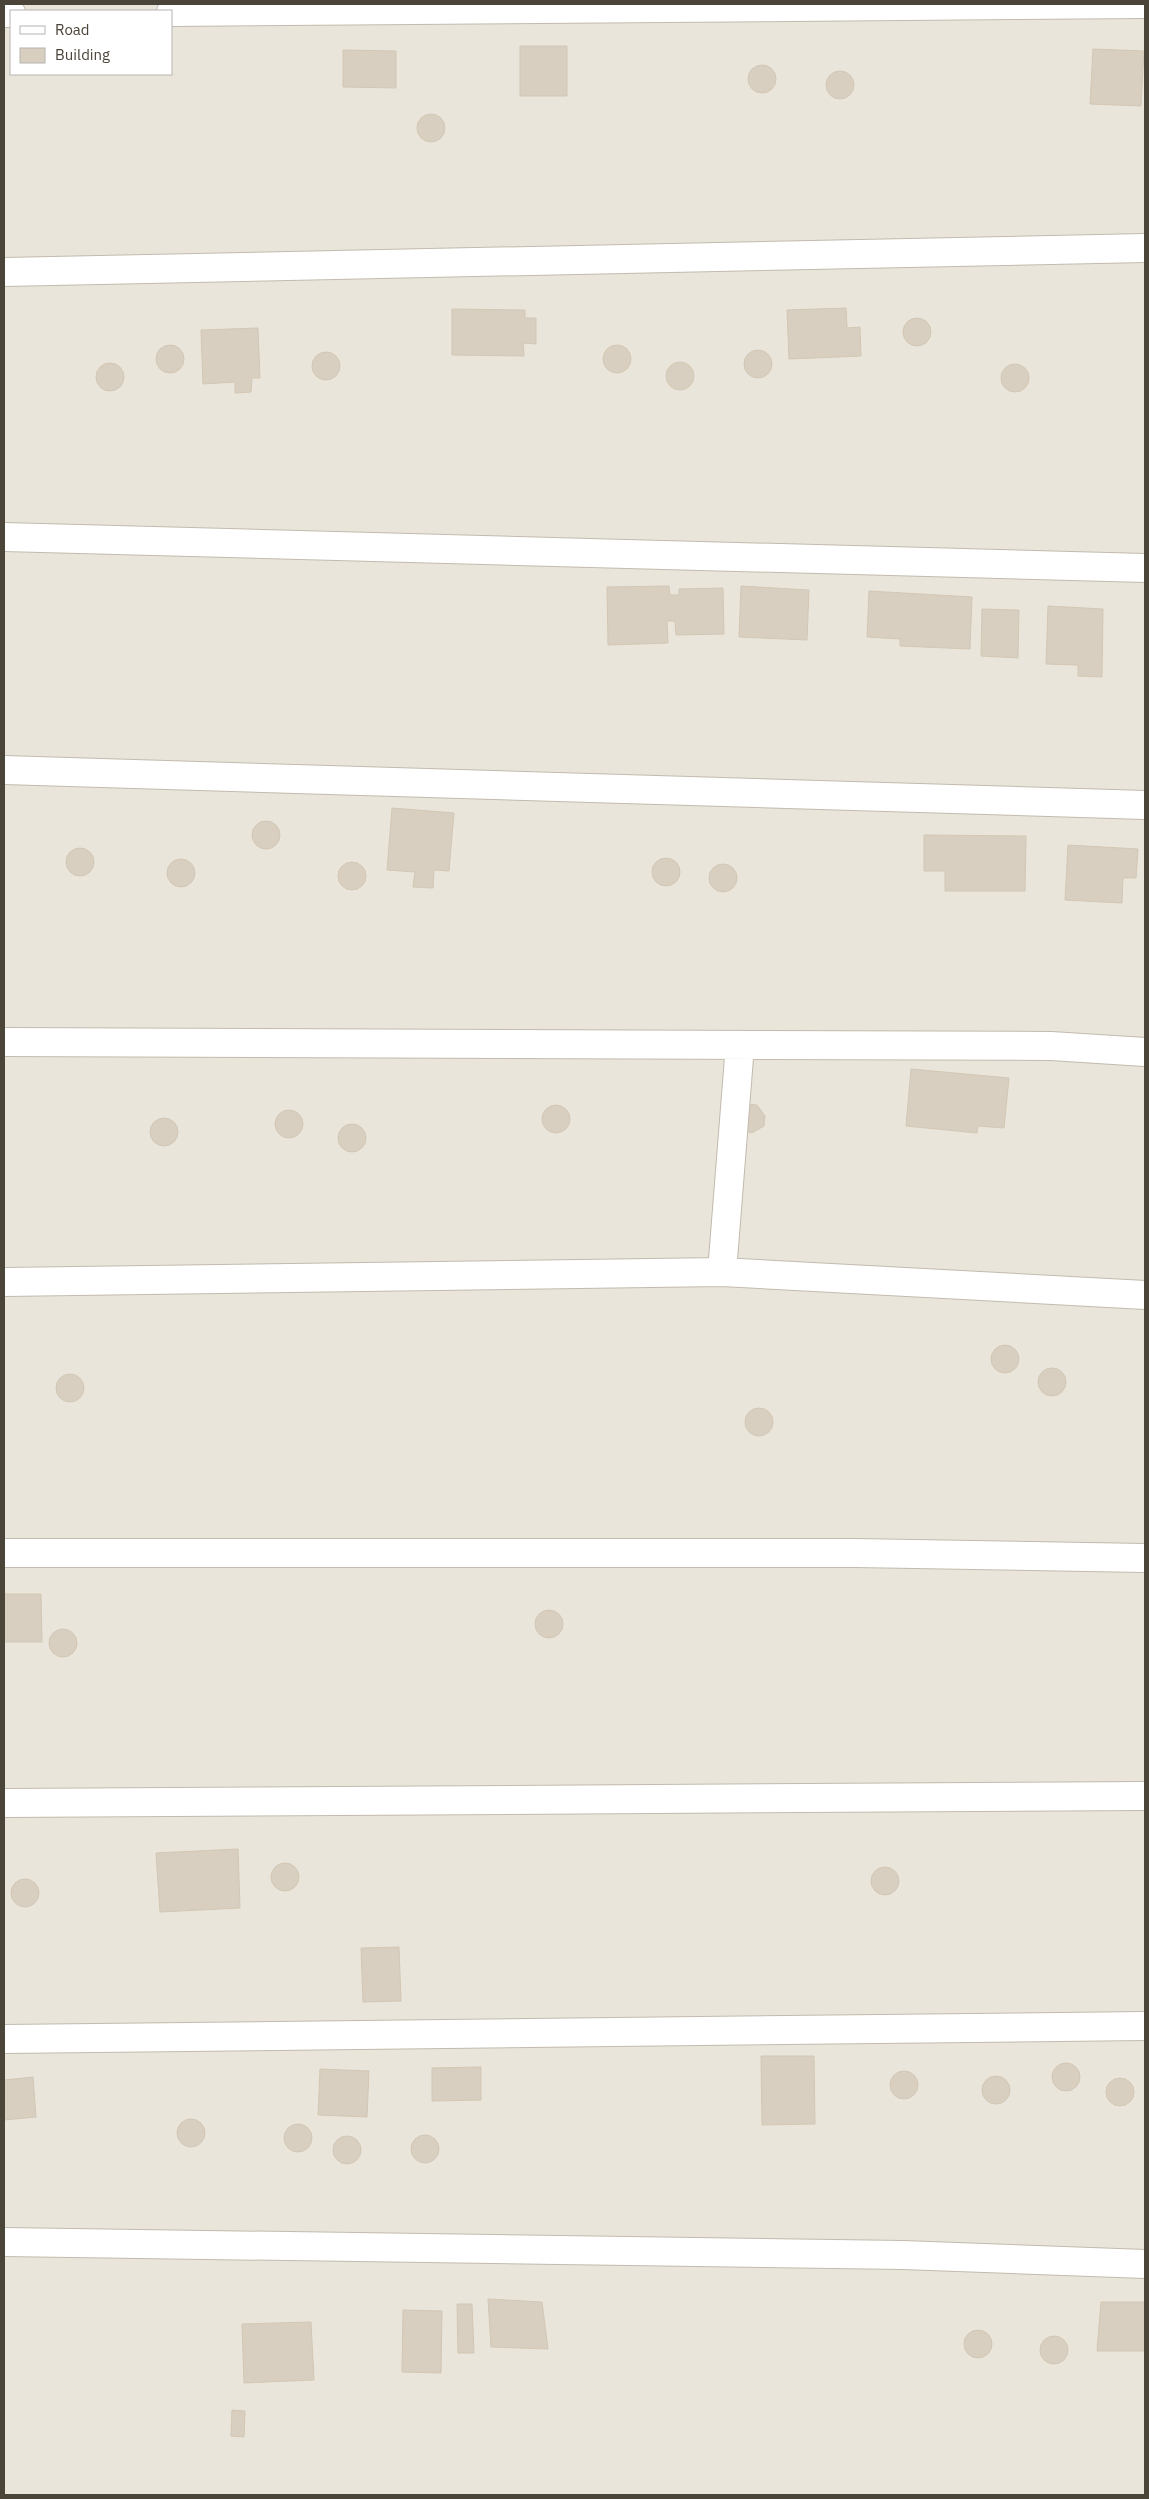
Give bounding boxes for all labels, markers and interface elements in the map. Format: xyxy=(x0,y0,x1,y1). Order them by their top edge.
legend xyxy=(10,10,172,75)
text: Road xyxy=(55,20,90,39)
text: Building xyxy=(55,45,110,64)

